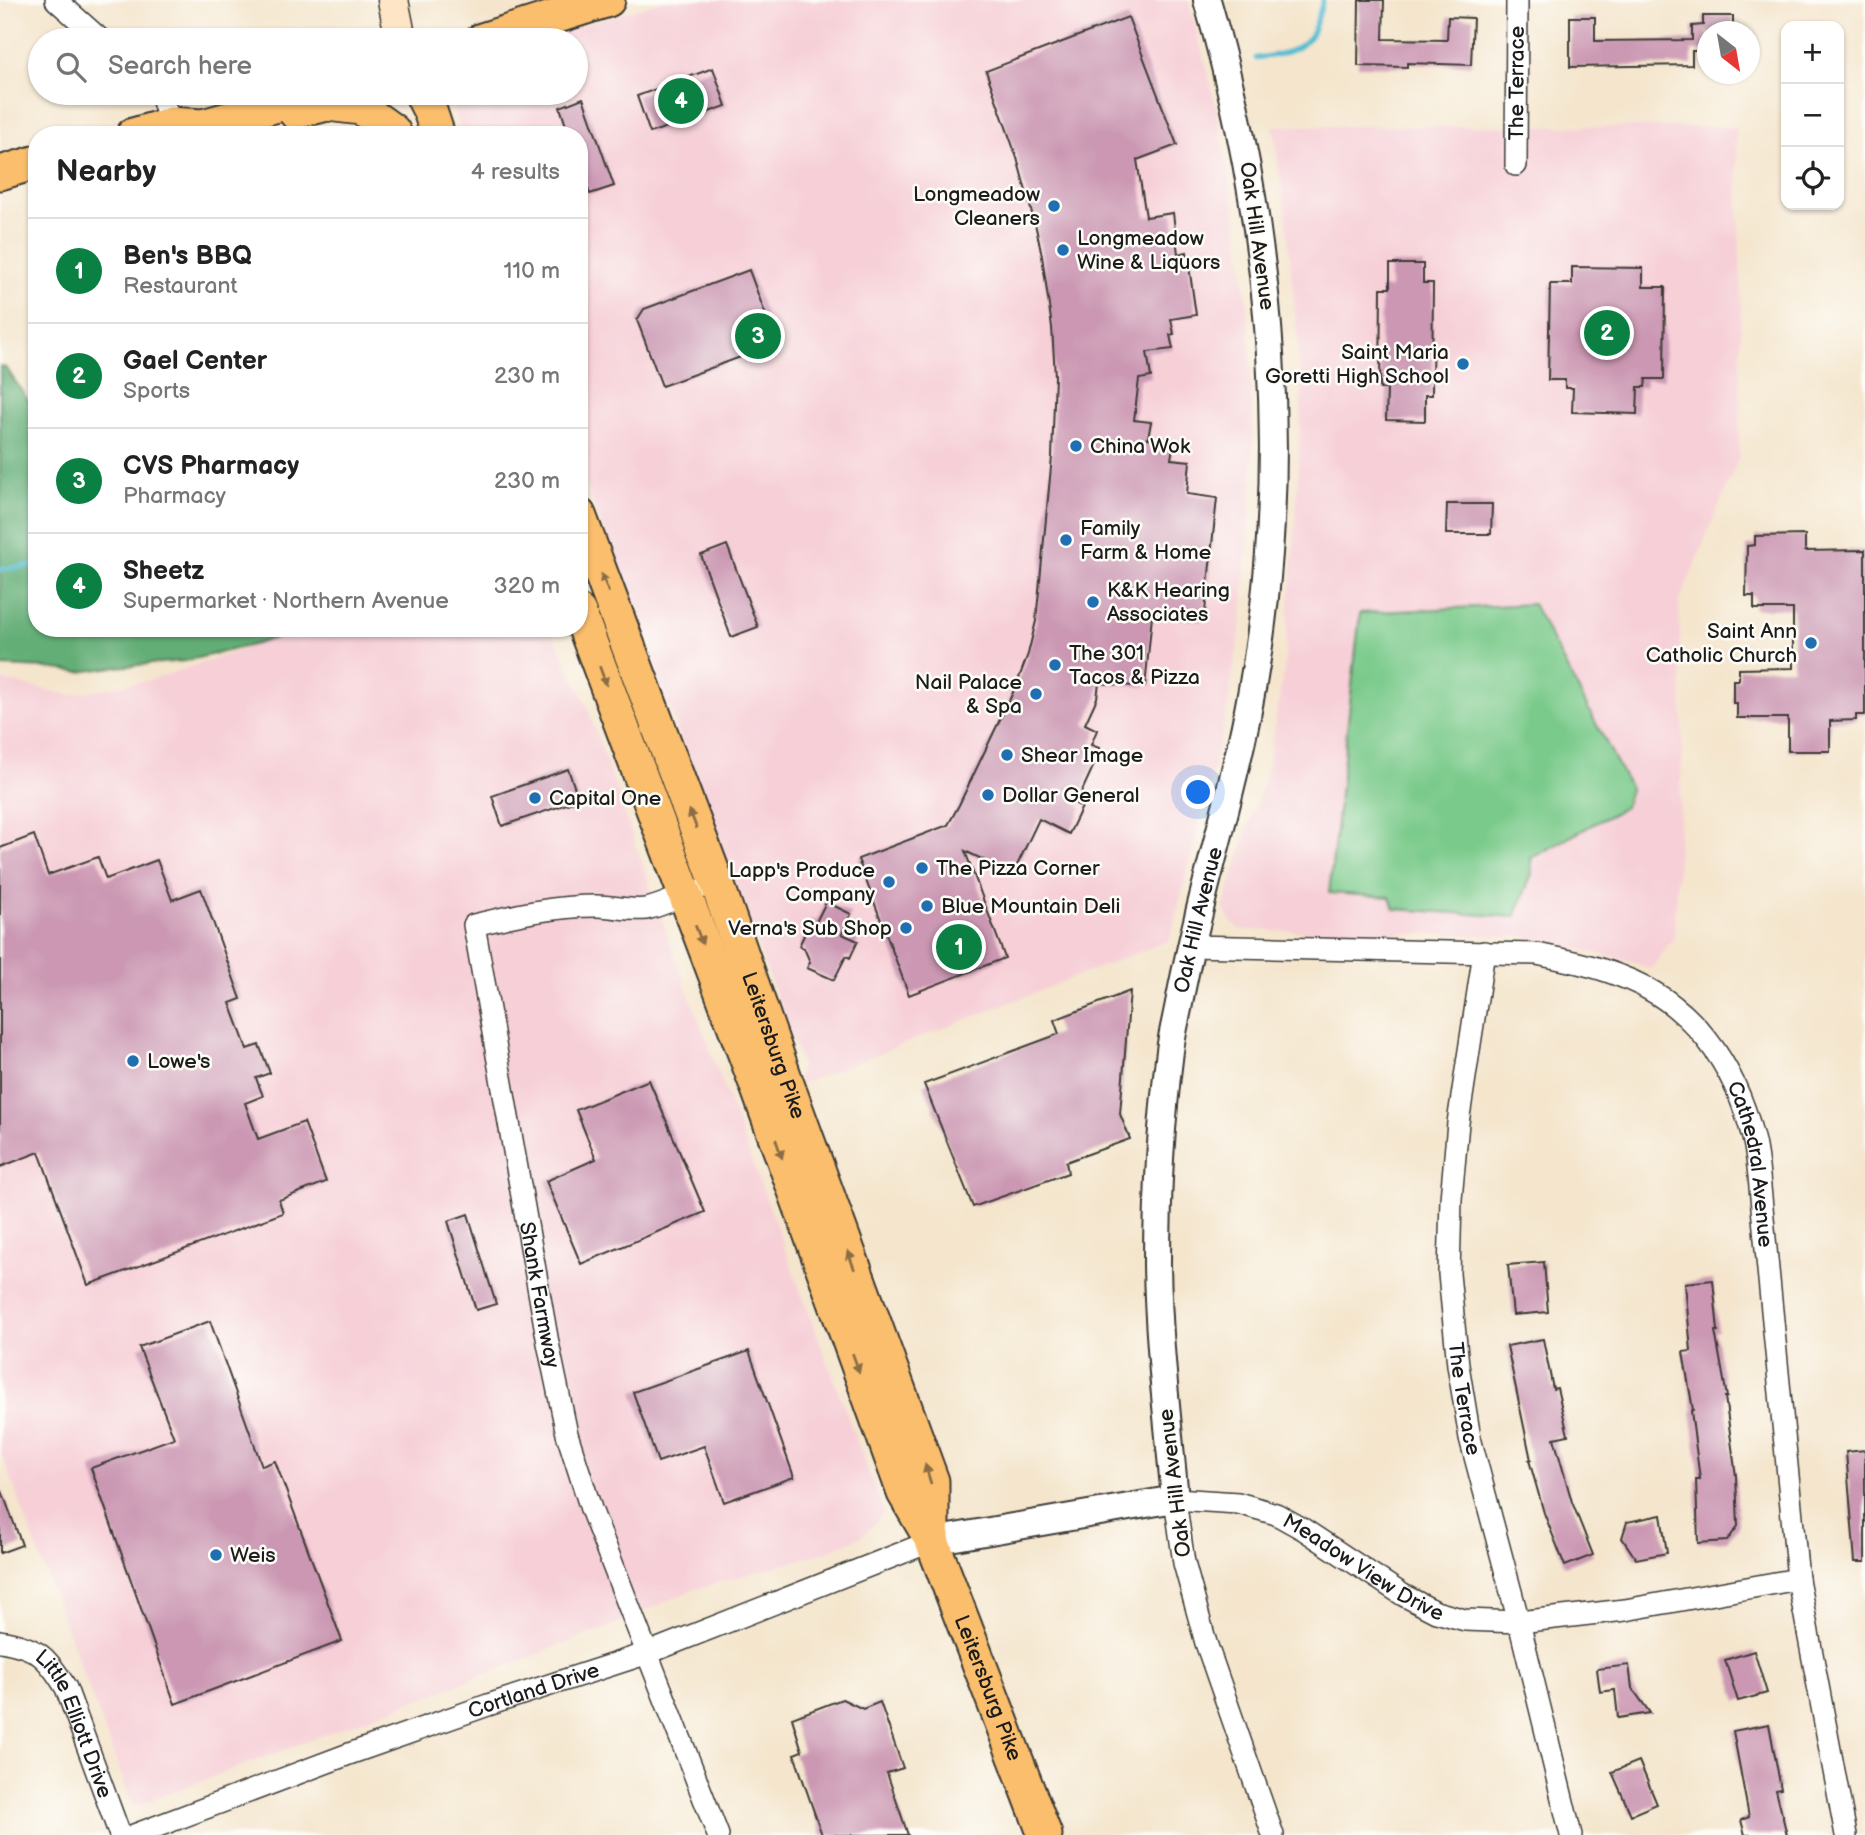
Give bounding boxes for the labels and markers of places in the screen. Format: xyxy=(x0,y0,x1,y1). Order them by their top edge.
pin: 4 xyxy=(658,75,704,127)
place label: Longmeadow Cleaners xyxy=(913,182,1040,231)
marker: Longmeadow Cleaners xyxy=(1046,198,1062,214)
place label: Longmeadow Wine & Liquors xyxy=(1077,226,1220,275)
marker: Longmeadow Wine & Liquors xyxy=(1055,242,1071,258)
pin: 2 xyxy=(1584,307,1630,359)
pin: 3 xyxy=(735,310,781,362)
place label: Saint Maria Goretti High School xyxy=(1265,340,1449,389)
marker: Saint Maria Goretti High School xyxy=(1455,356,1471,372)
place label: China Wok xyxy=(1090,434,1191,459)
marker: China Wok xyxy=(1068,438,1084,454)
place label: Family Farm & Home xyxy=(1080,516,1211,565)
marker: Family Farm & Home xyxy=(1058,532,1074,548)
place label: K&K Hearing Associates xyxy=(1107,578,1230,627)
marker: K&K Hearing Associates xyxy=(1085,594,1101,610)
place label: Saint Ann Catholic Church xyxy=(1646,619,1797,668)
marker: Saint Ann Catholic Church xyxy=(1803,635,1819,651)
place label: The 301 Tacos & Pizza xyxy=(1069,641,1200,690)
marker: The 301 Tacos & Pizza xyxy=(1047,657,1063,673)
place label: Nail Palace & Spa xyxy=(915,670,1022,719)
marker: Nail Palace & Spa xyxy=(1028,686,1044,702)
place label: Shear Image xyxy=(1021,743,1143,768)
marker: Shear Image xyxy=(999,747,1015,763)
place label: Dollar General xyxy=(1002,783,1140,808)
place label: Capital One xyxy=(549,786,661,811)
marker: Dollar General xyxy=(980,787,996,803)
marker: Capital One xyxy=(527,790,543,806)
place label: The Pizza Corner xyxy=(936,856,1100,881)
place label: Lapp's Produce Company xyxy=(729,858,875,907)
marker: The Pizza Corner xyxy=(914,860,930,876)
marker: Lapp's Produce Company xyxy=(881,874,897,890)
place label: Blue Mountain Deli xyxy=(941,894,1120,919)
marker: Blue Mountain Deli xyxy=(919,898,935,914)
place label: Verna's Sub Shop xyxy=(728,916,892,941)
marker: Verna's Sub Shop xyxy=(898,920,914,936)
pin: 1 xyxy=(936,921,982,973)
place label: Lowe's xyxy=(147,1049,210,1074)
marker: Lowe's xyxy=(125,1053,141,1069)
place label: Weis xyxy=(230,1543,276,1568)
marker: Weis xyxy=(208,1547,224,1563)

